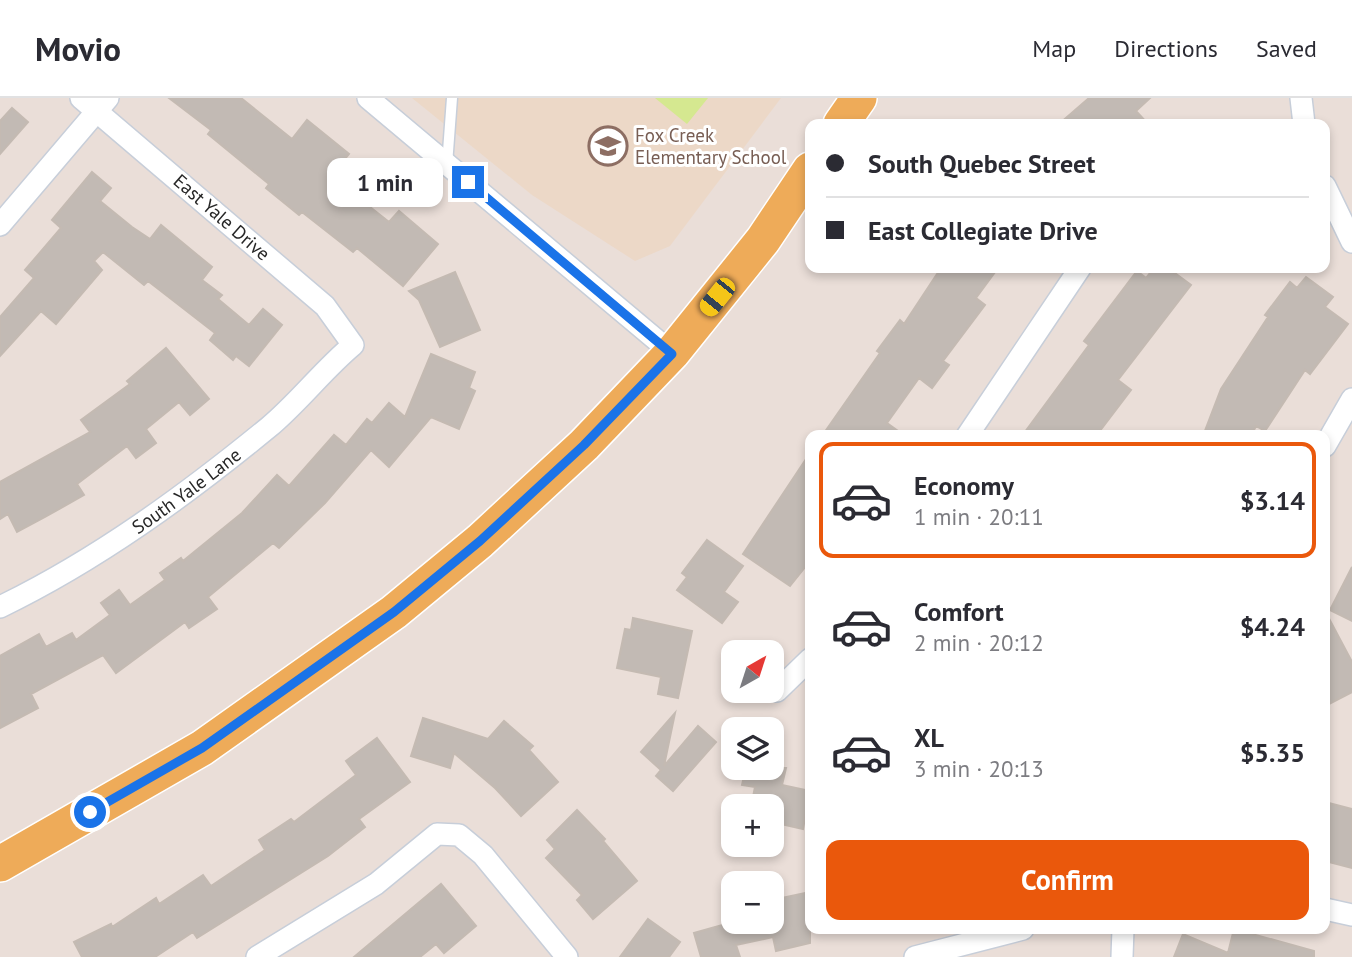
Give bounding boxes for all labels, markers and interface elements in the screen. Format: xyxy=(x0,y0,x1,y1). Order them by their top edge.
text: Movio xyxy=(35,27,121,70)
text: Map xyxy=(1032,33,1076,64)
text: Directions xyxy=(1114,33,1218,64)
text: Saved xyxy=(1256,33,1317,64)
place label: Fox Creek Elementary School xyxy=(635,123,787,169)
school or university icon: Fox Creek Elementary School xyxy=(587,125,629,167)
text: South Quebec Street xyxy=(868,147,1095,180)
callout: 1 min xyxy=(328,158,444,206)
route end xyxy=(452,166,484,198)
text: 1 min xyxy=(357,168,413,197)
street label: East Yale Drive xyxy=(169,169,275,265)
text: East Collegiate Drive xyxy=(868,214,1098,247)
car xyxy=(696,274,739,320)
street label: South Yale Lane xyxy=(127,442,246,539)
icon: car xyxy=(830,469,893,532)
text: Economy xyxy=(914,469,1014,502)
text: $3.14 xyxy=(1240,484,1305,517)
text: 1 min · 20:11 xyxy=(914,502,1044,531)
icon: car xyxy=(830,595,893,658)
text: Comfort xyxy=(914,595,1004,628)
text: $4.24 xyxy=(1240,610,1305,643)
text: 2 min · 20:12 xyxy=(914,628,1044,657)
north arrow xyxy=(721,640,784,704)
map controls xyxy=(721,640,784,934)
button: layers xyxy=(721,717,784,780)
icon: car xyxy=(830,721,893,784)
text: XL xyxy=(914,721,944,754)
text: $5.35 xyxy=(1240,736,1305,769)
text: 3 min · 20:13 xyxy=(914,754,1044,783)
button: + xyxy=(721,794,784,857)
route start xyxy=(74,796,106,828)
button: Confirm xyxy=(826,840,1309,920)
button: − xyxy=(721,871,784,934)

